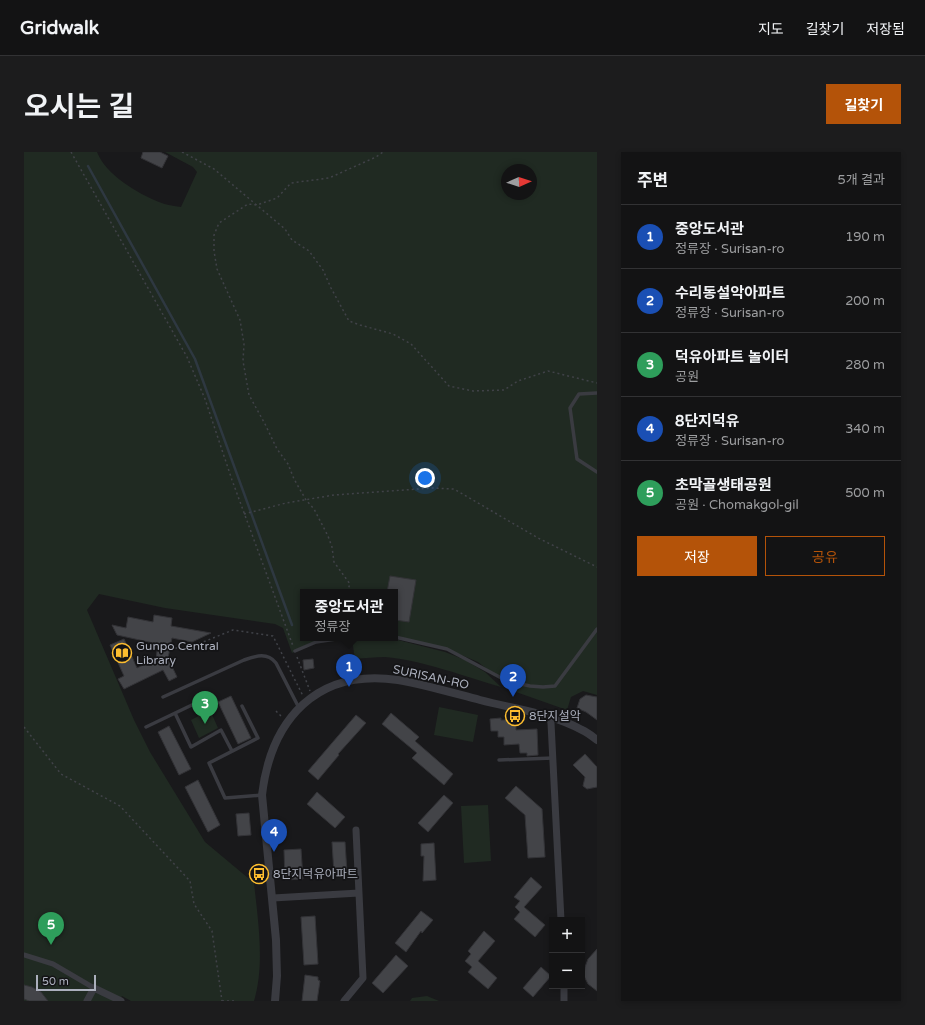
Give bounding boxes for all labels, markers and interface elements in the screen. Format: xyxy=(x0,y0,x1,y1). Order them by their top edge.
text: Gridwalk xyxy=(20,17,99,39)
text: 지도 xyxy=(758,21,784,38)
text: 길찾기 xyxy=(806,21,844,38)
text: 저장됨 xyxy=(866,21,905,38)
button: 길찾기 xyxy=(826,84,901,124)
text: 오시는 길 xyxy=(24,90,134,124)
north arrow xyxy=(501,164,537,200)
text: 주변 xyxy=(637,170,668,191)
text: 5개 결과 xyxy=(838,172,885,188)
text: 중앙도서관 xyxy=(675,220,744,238)
text: 1 xyxy=(646,229,654,245)
text: 190 m xyxy=(845,229,885,245)
text: 정류장 · Surisan-ro xyxy=(675,241,785,257)
text: 수리동설악아파트 xyxy=(675,284,785,302)
text: 2 xyxy=(646,293,654,309)
text: 200 m xyxy=(845,293,885,309)
text: 정류장 · Surisan-ro xyxy=(675,305,785,321)
text: 덕유아파트 놀이터 xyxy=(675,348,789,366)
text: 3 xyxy=(646,357,654,373)
text: 280 m xyxy=(845,357,885,373)
text: 공원 xyxy=(675,369,699,385)
text: 8단지덕유 xyxy=(675,412,740,430)
text: 4 xyxy=(646,421,654,437)
text: 340 m xyxy=(845,421,885,437)
text: 정류장 · Surisan-ro xyxy=(675,433,785,449)
your location xyxy=(415,468,435,488)
text: 초막골생태공원 xyxy=(675,476,772,494)
text: 5 xyxy=(646,485,654,501)
text: 500 m xyxy=(845,485,885,501)
text: 공원 · Chomakgol-gil xyxy=(675,497,799,513)
button: 저장 xyxy=(637,536,757,576)
button: 공유 xyxy=(765,536,885,576)
popup xyxy=(300,589,398,641)
text: 중앙도서관 xyxy=(314,598,384,616)
text: 정류장 xyxy=(314,619,350,635)
place label: Gunpo Central Library xyxy=(136,639,219,667)
library icon: Gunpo Central Library xyxy=(111,642,133,664)
pin: 1 xyxy=(336,654,362,687)
street label: SURISAN-RO xyxy=(392,662,471,692)
pin: 2 xyxy=(500,664,526,697)
pin: 3 xyxy=(192,691,218,724)
bus stop icon: 8단지설악 xyxy=(504,705,526,727)
place label: 8단지설악 xyxy=(529,709,581,723)
pin: 4 xyxy=(261,819,287,852)
bus stop icon: 8단지덕유아파트 xyxy=(248,863,270,885)
place label: 8단지덕유아파트 xyxy=(273,867,358,881)
pin: 5 xyxy=(38,912,64,945)
map controls xyxy=(549,917,585,989)
button: + xyxy=(549,917,585,953)
button: − xyxy=(549,953,585,989)
scale bar xyxy=(36,973,96,992)
text: 50 m xyxy=(42,975,69,988)

